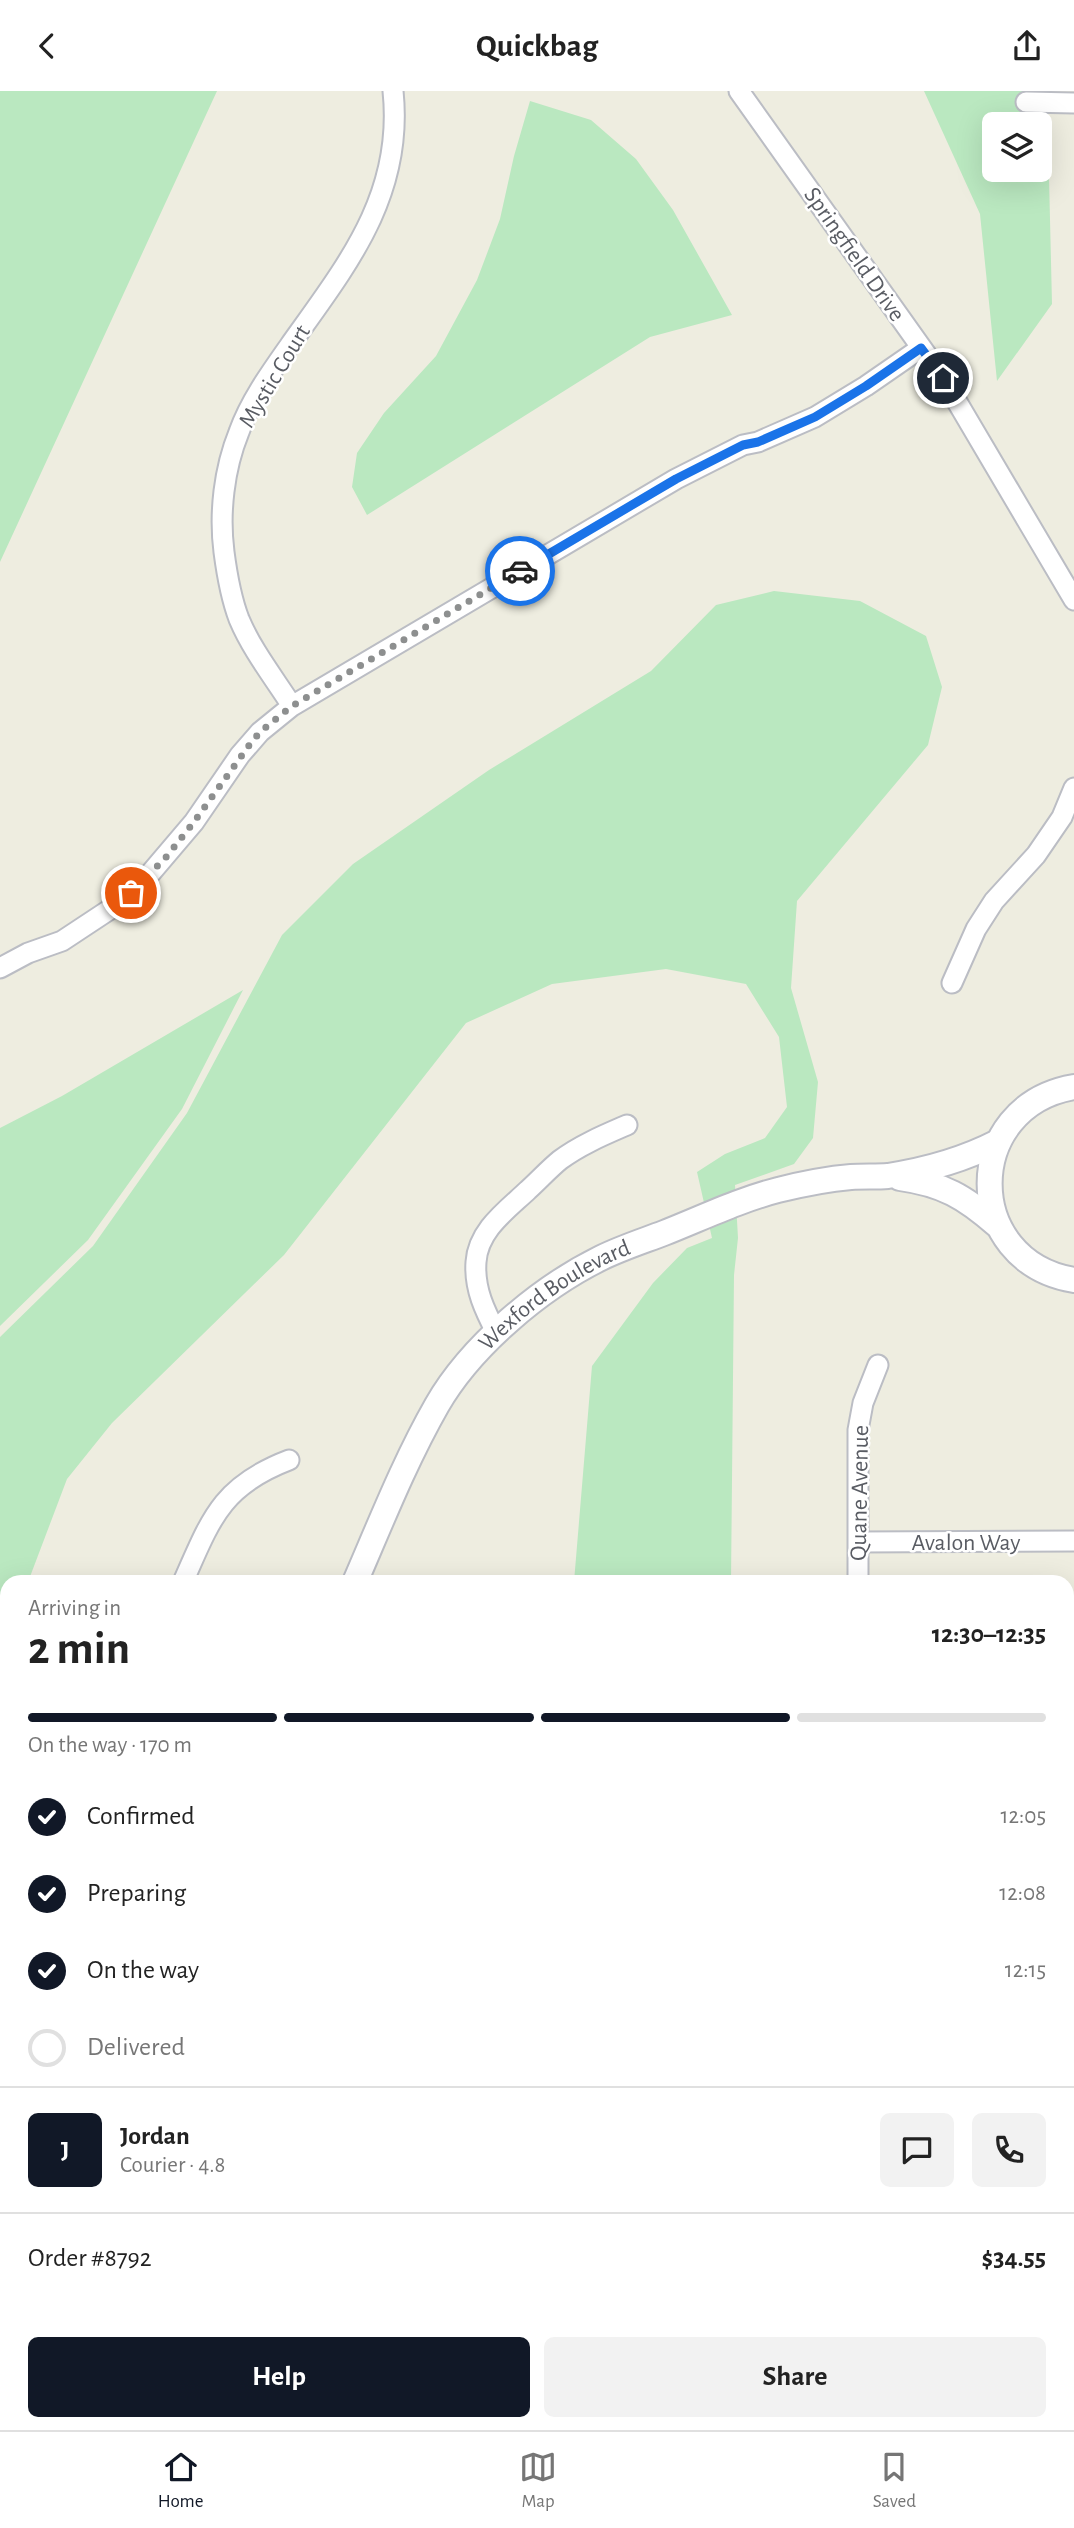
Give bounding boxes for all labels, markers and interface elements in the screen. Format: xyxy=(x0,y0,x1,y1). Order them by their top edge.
icon: back xyxy=(28,27,66,65)
icon: share xyxy=(1008,27,1046,65)
text: Quickbag xyxy=(476,30,598,62)
map controls xyxy=(982,112,1052,182)
button: layers xyxy=(982,112,1052,182)
street label: Springfield Drive xyxy=(799,183,909,326)
street label: Mystic Court xyxy=(235,321,315,432)
pin xyxy=(913,348,973,408)
icon: home xyxy=(924,359,962,397)
courier xyxy=(485,536,555,606)
icon: car xyxy=(501,552,539,590)
pin xyxy=(101,863,161,923)
icon: bag xyxy=(112,874,150,912)
street label: Wexford Boulevard xyxy=(474,1236,634,1355)
street label: Quane Avenue xyxy=(847,1425,873,1561)
street label: Avalon Way xyxy=(911,1531,1021,1555)
text: Arriving in xyxy=(28,1597,121,1620)
text: 12:30–12:35 xyxy=(932,1621,1046,1647)
text: 2 min xyxy=(28,1626,130,1672)
text: On the way · 170 m xyxy=(28,1734,192,1757)
icon: check xyxy=(28,1798,66,1836)
text: Confirmed xyxy=(87,1803,195,1829)
text: 12:05 xyxy=(1001,1805,1046,1828)
icon: check xyxy=(28,1875,66,1913)
text: Preparing xyxy=(87,1880,186,1906)
text: 12:08 xyxy=(999,1882,1046,1905)
icon: check xyxy=(28,1952,66,1990)
text: On the way xyxy=(87,1957,199,1983)
text: 12:15 xyxy=(1005,1959,1046,1982)
text: Delivered xyxy=(87,2034,185,2060)
button: chat xyxy=(880,2113,954,2187)
button: phone xyxy=(972,2113,1046,2187)
text: Jordan xyxy=(120,2123,190,2149)
text: J xyxy=(61,2137,69,2163)
text: Courier · 4.8 xyxy=(120,2154,225,2177)
text: Order #8792 xyxy=(28,2245,152,2271)
text: $34.55 xyxy=(982,2245,1046,2271)
button: Help xyxy=(28,2337,530,2417)
button: Share xyxy=(544,2337,1046,2417)
tab: Home xyxy=(158,2448,204,2513)
tab: Map xyxy=(519,2448,557,2513)
tab: Saved xyxy=(873,2448,916,2513)

